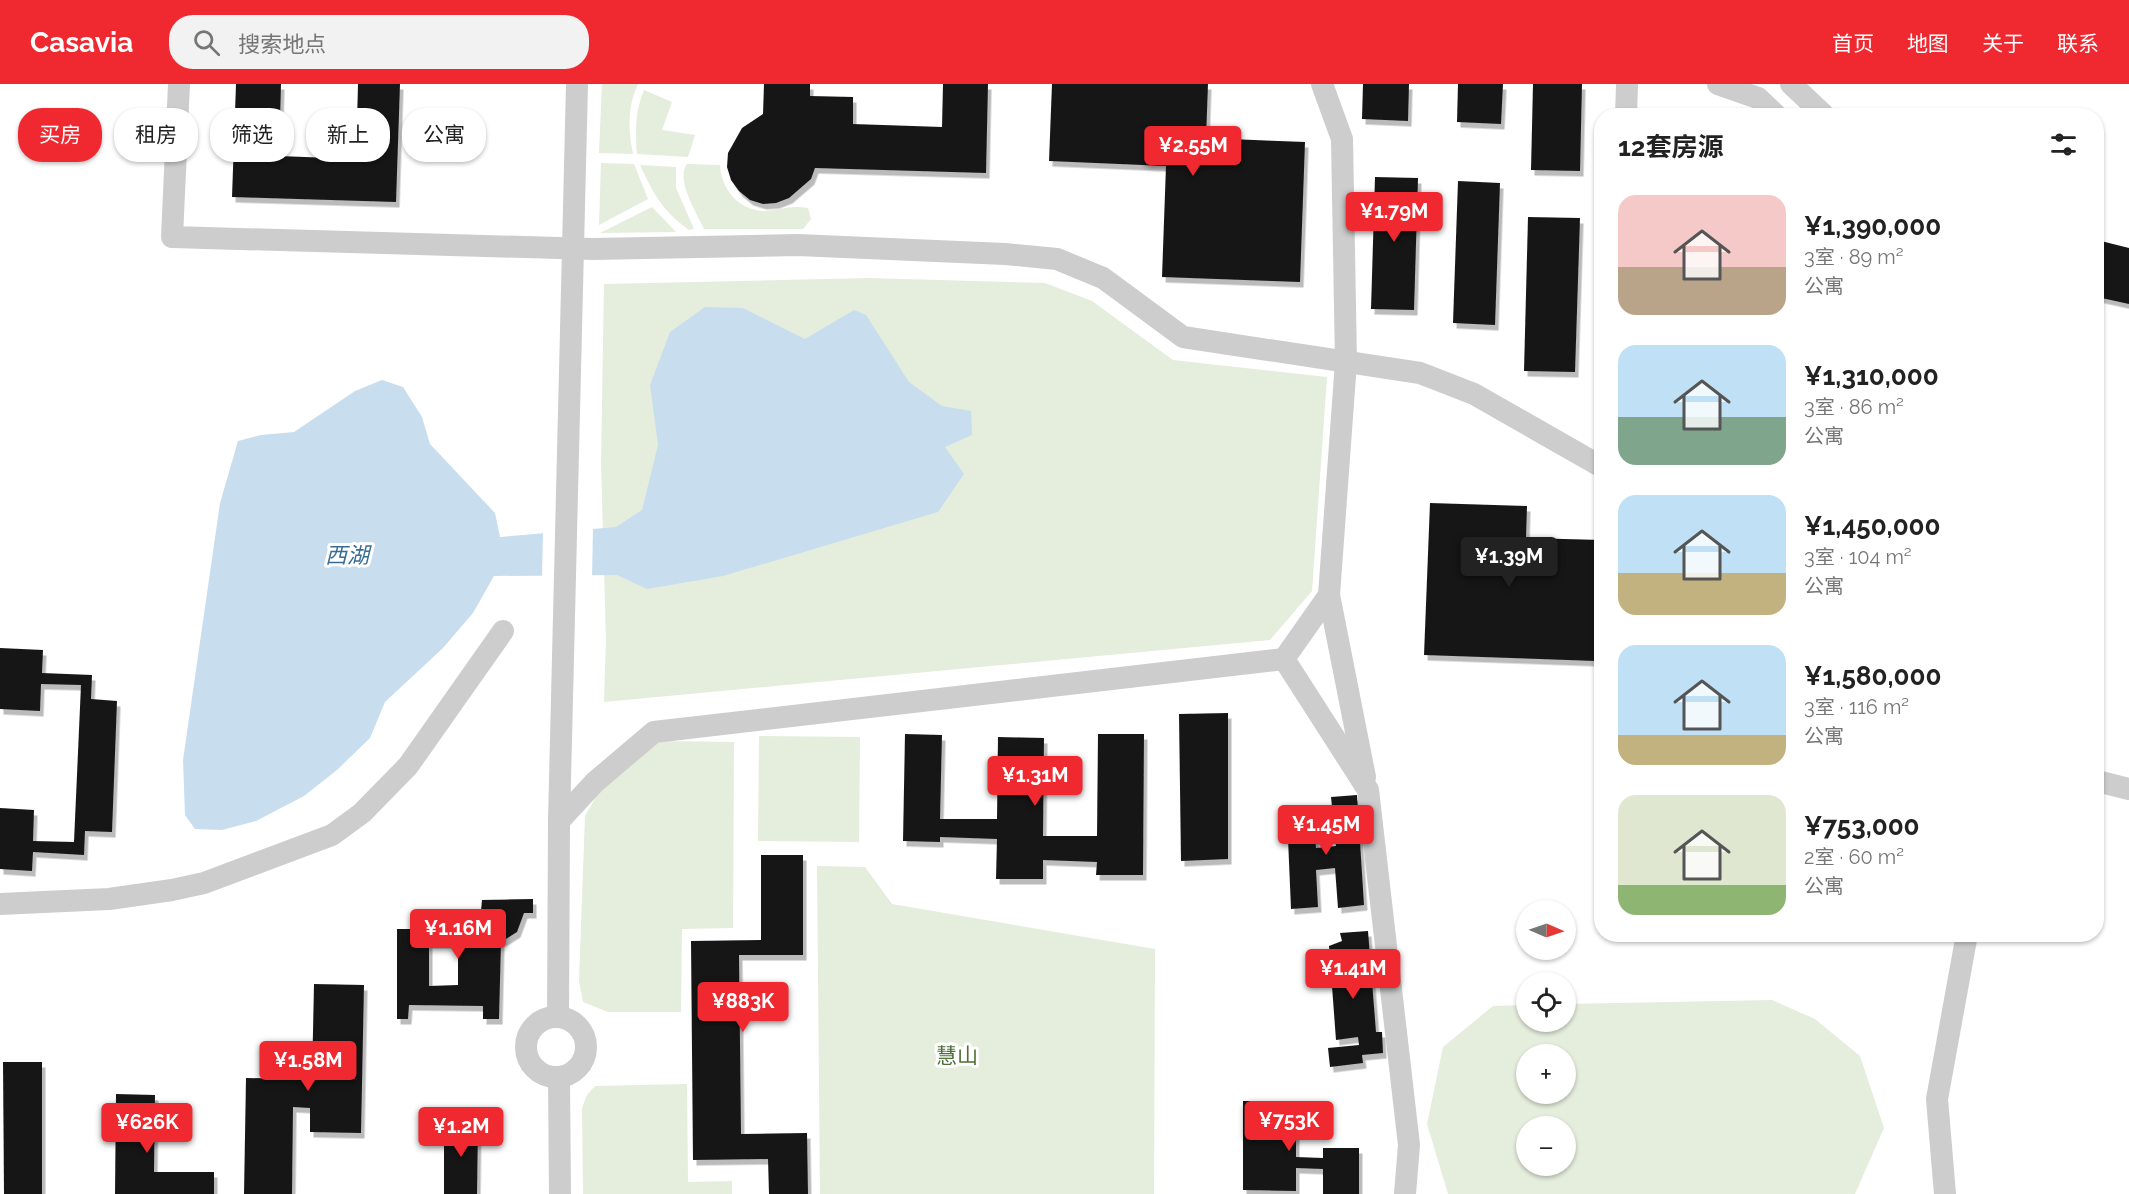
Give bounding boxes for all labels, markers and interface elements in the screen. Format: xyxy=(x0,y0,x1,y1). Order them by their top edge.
search box xyxy=(169,15,589,69)
text: Casavia xyxy=(30,26,133,59)
icon: search xyxy=(190,26,223,59)
text: 搜索地点 xyxy=(238,31,326,57)
text: 首页 xyxy=(1832,31,1874,56)
text: 地图 xyxy=(1907,31,1949,56)
text: 关于 xyxy=(1982,31,2024,56)
text: 联系 xyxy=(2057,31,2099,56)
chip: 买房 xyxy=(18,108,102,162)
chip: 租房 xyxy=(114,108,198,162)
chip: 筛选 xyxy=(210,108,294,162)
chip: 新上 xyxy=(306,108,390,162)
chip: 公寓 xyxy=(402,108,486,162)
pin: ¥2.55M xyxy=(1144,126,1242,177)
icon: filters xyxy=(2047,128,2080,161)
text: 12套房源 xyxy=(1618,132,1724,162)
text: ¥2.55M xyxy=(1158,133,1228,157)
pin: ¥1.79M xyxy=(1345,192,1443,243)
text: ¥1.79M xyxy=(1360,199,1428,223)
text: ¥1,390,000 xyxy=(1804,211,1941,241)
icon: home xyxy=(1666,219,1738,291)
text: 3室 · 89 m² xyxy=(1804,245,1903,269)
text: 公寓 xyxy=(1804,274,1844,298)
text: ¥1,310,000 xyxy=(1804,361,1939,391)
icon: home xyxy=(1666,369,1738,441)
text: 3室 · 86 m² xyxy=(1804,395,1904,419)
text: 公寓 xyxy=(1804,424,1844,448)
text: ¥1,450,000 xyxy=(1804,511,1941,541)
icon: home xyxy=(1666,519,1738,591)
pin: ¥1.39M xyxy=(1460,537,1558,588)
water label: 西湖 xyxy=(325,542,372,568)
text: ¥1.39M xyxy=(1475,544,1543,568)
text: 3室 · 104 m² xyxy=(1804,545,1912,569)
text: 公寓 xyxy=(1804,574,1844,598)
text: ¥1,580,000 xyxy=(1804,661,1941,691)
icon: home xyxy=(1666,669,1738,741)
text: 3室 · 116 m² xyxy=(1804,695,1909,719)
text: 公寓 xyxy=(1804,724,1844,748)
pin: ¥1.31M xyxy=(986,756,1084,807)
text: ¥1.31M xyxy=(1002,763,1068,787)
pin: ¥1.45M xyxy=(1277,805,1375,856)
text: ¥753,000 xyxy=(1804,811,1920,841)
text: ¥1.45M xyxy=(1292,812,1360,836)
icon: home xyxy=(1666,819,1738,891)
text: 2室 · 60 m² xyxy=(1804,845,1904,869)
text: 公寓 xyxy=(1804,874,1844,898)
north arrow xyxy=(1516,900,1576,960)
map controls xyxy=(1516,900,1576,1176)
pin: ¥1.16M xyxy=(409,909,507,960)
text: ¥1.16M xyxy=(424,916,492,940)
pin: ¥1.41M xyxy=(1304,949,1402,1000)
text: ¥1.41M xyxy=(1319,956,1387,980)
button: locate xyxy=(1516,972,1576,1032)
pin: ¥883K xyxy=(701,982,785,1033)
text: ¥883K xyxy=(712,989,774,1013)
pin: ¥1.58M xyxy=(259,1041,357,1092)
park label: 慧山 xyxy=(936,1043,978,1068)
button: + xyxy=(1516,1044,1576,1104)
text: ¥1.58M xyxy=(273,1048,343,1072)
pin: ¥753K xyxy=(1247,1101,1331,1152)
pin: ¥626K xyxy=(105,1103,189,1154)
pin: ¥1.2M xyxy=(419,1107,503,1158)
text: ¥753K xyxy=(1259,1108,1319,1132)
text: ¥626K xyxy=(115,1110,179,1134)
text: ¥1.2M xyxy=(432,1114,490,1138)
button: − xyxy=(1516,1116,1576,1176)

